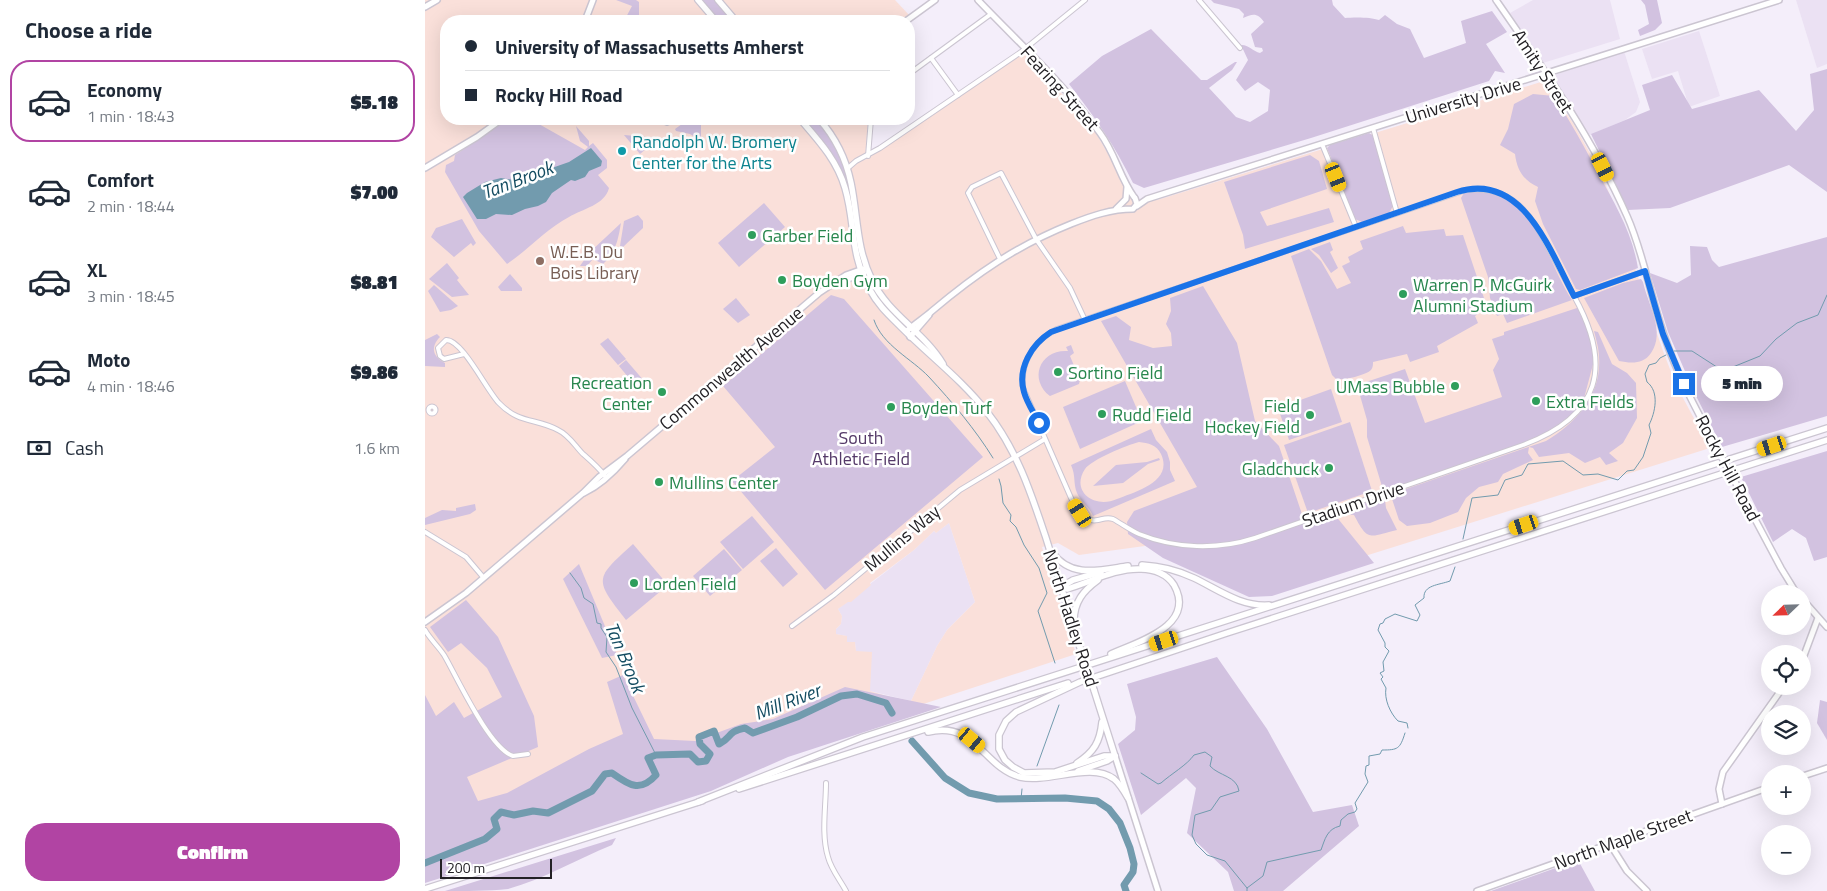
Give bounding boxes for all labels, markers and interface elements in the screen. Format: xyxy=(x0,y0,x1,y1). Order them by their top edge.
text: Choose a ride xyxy=(25,13,152,47)
street label: Amity Street xyxy=(1506,24,1581,119)
text: University of Massachusetts Amherst xyxy=(495,32,804,61)
street label: Fearing Street xyxy=(1014,39,1106,137)
street label: University Drive xyxy=(1402,70,1524,130)
text: Economy xyxy=(87,75,162,104)
icon: car xyxy=(27,79,72,124)
text: Rocky Hill Road xyxy=(495,80,623,109)
text: $5.18 xyxy=(351,87,398,116)
text: 1 min · 18:43 xyxy=(87,104,175,128)
place label: Randolph W. Bromery Center for the Arts xyxy=(632,128,797,176)
marker: Randolph W. Bromery Center for the Arts xyxy=(616,145,628,157)
car xyxy=(1589,150,1616,184)
water label: Tan Brook xyxy=(477,151,559,206)
car xyxy=(1323,160,1348,194)
text: Comfort xyxy=(87,165,154,194)
icon: car xyxy=(27,169,72,214)
text: $7.00 xyxy=(351,177,398,206)
text: 2 min · 18:44 xyxy=(87,194,175,218)
place label: Garber Field xyxy=(762,222,853,249)
marker: Garber Field xyxy=(746,229,758,241)
place label: W.E.B. Du Bois Library xyxy=(550,238,639,286)
text: XL xyxy=(87,255,107,284)
marker: W.E.B. Du Bois Library xyxy=(534,255,546,267)
icon: car xyxy=(27,259,72,304)
text: $8.81 xyxy=(351,267,398,296)
place label: Boyden Gym xyxy=(792,267,888,294)
place label: Warren P. McGuirk Alumni Stadium xyxy=(1413,271,1552,319)
marker: Boyden Gym xyxy=(776,274,788,286)
text: 3 min · 18:45 xyxy=(87,284,175,308)
marker: Warren P. McGuirk Alumni Stadium xyxy=(1397,288,1409,300)
street label: Commonwealth Avenue xyxy=(653,300,809,436)
text: Moto xyxy=(87,345,130,374)
icon: car xyxy=(27,349,72,394)
text: $9.86 xyxy=(351,357,398,386)
place label: Sortino Field xyxy=(1068,359,1163,386)
marker: Sortino Field xyxy=(1052,366,1064,378)
callout: 5 min xyxy=(1701,366,1784,402)
place label: Recreation Center xyxy=(571,369,652,417)
text: 5 min xyxy=(1722,371,1762,395)
place label: UMass Bubble xyxy=(1336,373,1445,400)
route end xyxy=(1673,373,1695,395)
text: 4 min · 18:46 xyxy=(87,374,175,398)
marker: UMass Bubble xyxy=(1449,380,1461,392)
marker: Recreation Center xyxy=(656,386,668,398)
place label: Extra Fields xyxy=(1546,388,1634,415)
place label: Field Hockey Field xyxy=(1204,392,1300,440)
place label: Boyden Turf xyxy=(901,394,992,421)
marker: Extra Fields xyxy=(1530,395,1542,407)
marker: Boyden Turf xyxy=(885,401,897,413)
place label: Rudd Field xyxy=(1112,401,1192,428)
marker: Rudd Field xyxy=(1096,408,1108,420)
marker: Field Hockey Field xyxy=(1304,409,1316,421)
street label: Rocky Hill Road xyxy=(1689,410,1767,526)
route start xyxy=(1028,412,1050,434)
park label: South Athletic Field xyxy=(812,424,910,472)
text: Cash xyxy=(65,433,104,462)
icon: cash xyxy=(25,434,53,462)
car xyxy=(1755,434,1788,458)
text: 1.6 km xyxy=(354,436,400,460)
place label: Gladchuck xyxy=(1242,455,1319,482)
marker: Gladchuck xyxy=(1323,462,1335,474)
place label: Mullins Center xyxy=(669,469,778,496)
street label: Stadium Drive xyxy=(1298,474,1408,534)
marker: Mullins Center xyxy=(653,476,665,488)
car xyxy=(1065,496,1094,530)
street label: Mullins Way xyxy=(858,498,946,578)
car xyxy=(1507,513,1540,537)
street label: North Hadley Road xyxy=(1036,546,1106,690)
place label: Lorden Field xyxy=(644,570,736,597)
marker: Lorden Field xyxy=(628,577,640,589)
north arrow xyxy=(1761,585,1811,635)
map controls xyxy=(1761,585,1811,875)
water label: Tan Brook xyxy=(598,617,655,699)
car xyxy=(1147,629,1180,653)
button: locate xyxy=(1761,645,1811,695)
water label: Mill River xyxy=(750,674,826,727)
button: layers xyxy=(1761,705,1811,755)
car xyxy=(955,725,988,755)
button: + xyxy=(1761,765,1811,815)
street label: North Maple Street xyxy=(1550,801,1696,876)
button: Confirm xyxy=(25,823,400,881)
button: − xyxy=(1761,825,1811,875)
scale bar xyxy=(440,856,553,879)
text: 200 m xyxy=(447,857,485,878)

